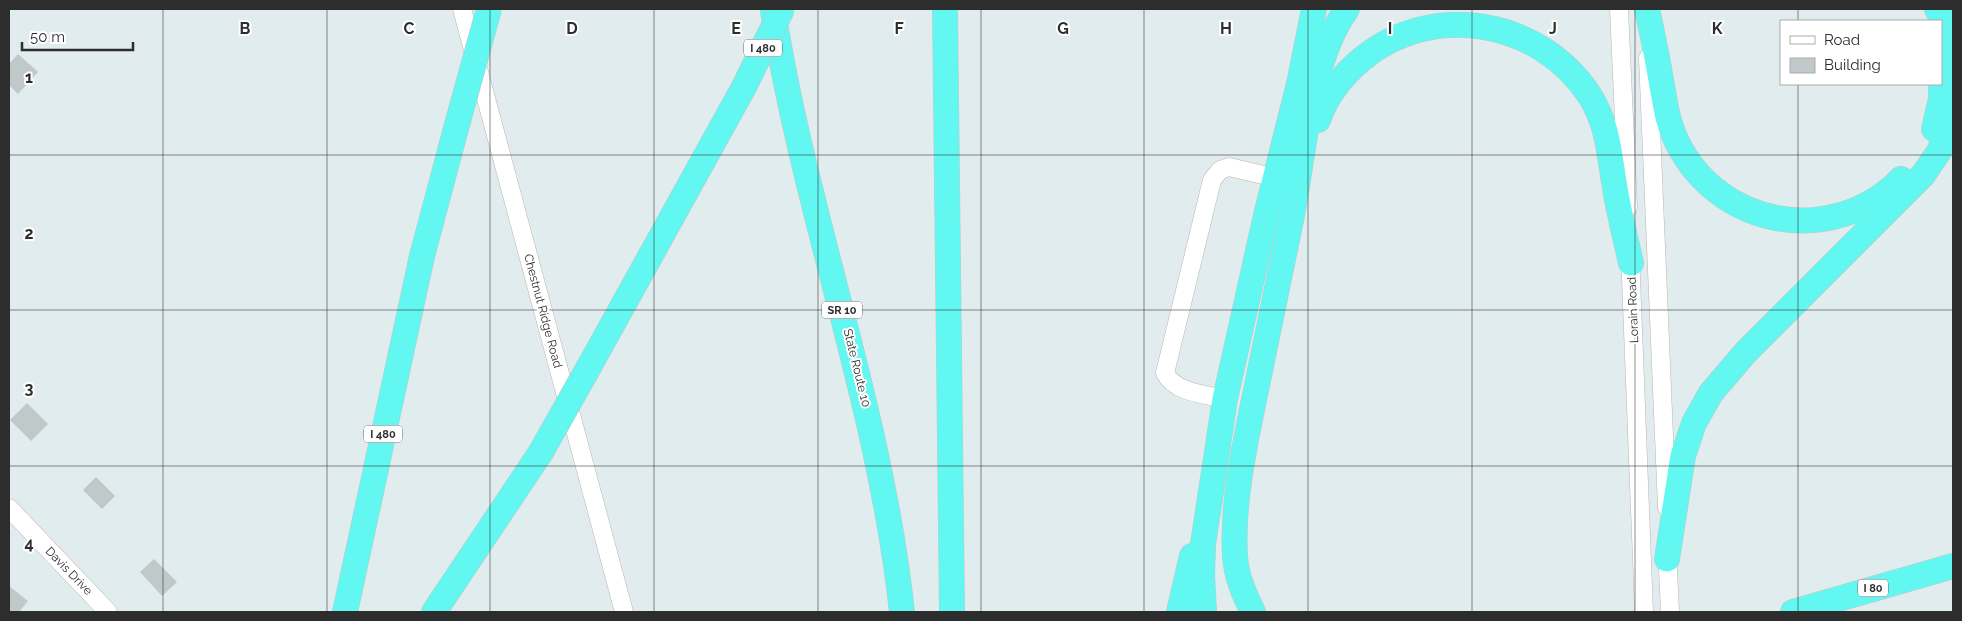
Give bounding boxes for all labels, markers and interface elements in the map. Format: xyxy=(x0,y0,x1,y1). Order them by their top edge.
text: B xyxy=(240,19,251,38)
text: C xyxy=(404,19,415,38)
text: D xyxy=(566,19,578,38)
text: E xyxy=(731,19,741,38)
text: F xyxy=(894,19,904,38)
text: G xyxy=(1057,19,1069,38)
text: H xyxy=(1220,19,1232,38)
text: I xyxy=(1388,19,1392,38)
text: J xyxy=(1549,19,1557,38)
text: K xyxy=(1712,19,1723,38)
scale bar xyxy=(22,20,134,52)
legend xyxy=(1780,20,1942,85)
text: 50 m xyxy=(30,28,65,46)
text: Road xyxy=(1824,31,1860,49)
road number: I 480 xyxy=(744,40,782,56)
text: Building xyxy=(1824,56,1881,74)
text: 1 xyxy=(25,68,33,87)
text: 2 xyxy=(24,224,34,243)
street label: Chestnut Ridge Road xyxy=(521,252,565,370)
street label: Lorain Road xyxy=(1625,277,1641,343)
road number: SR 10 xyxy=(822,302,862,318)
street label: State Route 10 xyxy=(841,327,873,409)
text: 3 xyxy=(25,379,34,398)
road number: I 480 xyxy=(364,426,402,442)
text: 4 xyxy=(24,534,34,553)
street label: Davis Drive xyxy=(43,544,95,598)
road number: I 80 xyxy=(1858,580,1888,596)

